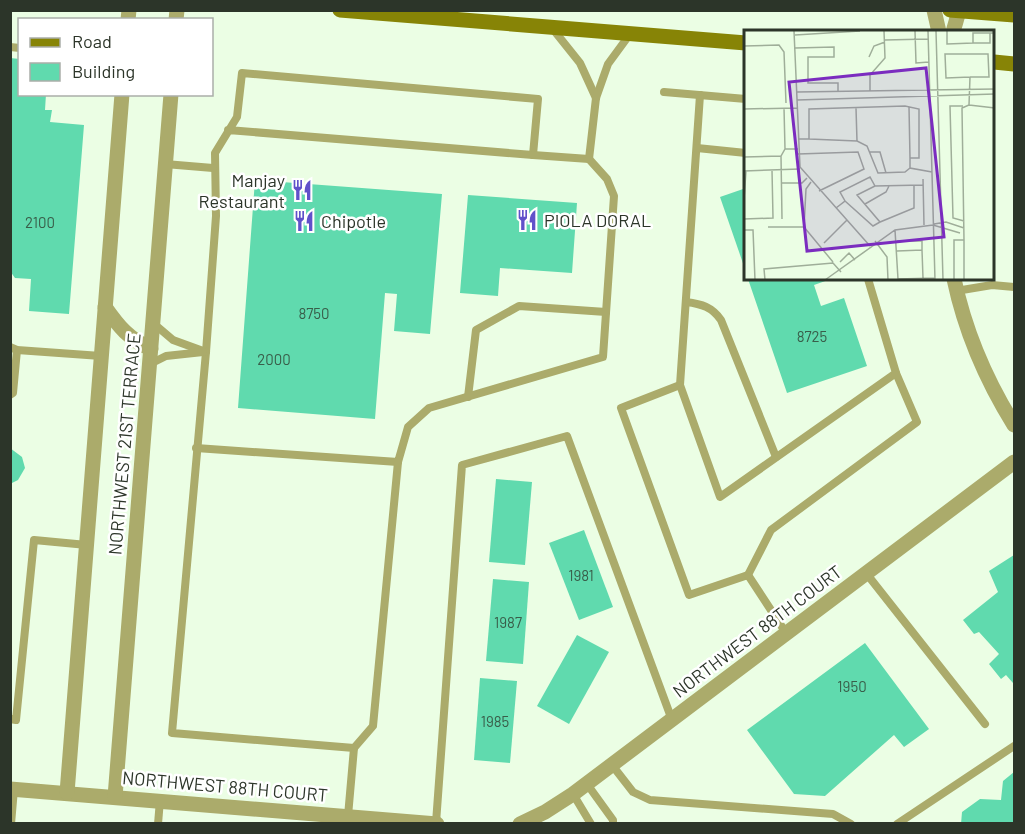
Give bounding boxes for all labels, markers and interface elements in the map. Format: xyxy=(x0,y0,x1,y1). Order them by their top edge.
legend xyxy=(18,18,213,96)
text: Road xyxy=(72,30,112,52)
inset map xyxy=(744,30,995,280)
text: Building xyxy=(72,60,135,82)
place label: Manjay Restaurant xyxy=(199,169,285,212)
restaurant icon: Manjay Restaurant xyxy=(290,178,314,202)
restaurant icon: PIOLA DORAL xyxy=(515,208,539,232)
restaurant icon: Chipotle xyxy=(292,209,316,233)
place label: PIOLA DORAL xyxy=(544,209,651,231)
place label: Chipotle xyxy=(321,210,386,232)
house number: 2100 xyxy=(25,213,55,231)
house number: 8750 xyxy=(298,304,330,322)
house number: 8725 xyxy=(797,327,827,345)
street label: NORTHWEST 21ST TERRACE xyxy=(103,332,145,556)
house number: 2000 xyxy=(257,350,291,368)
street label: NORTHWEST 88TH COURT xyxy=(668,560,846,702)
house number: 1981 xyxy=(568,566,594,584)
house number: 1987 xyxy=(494,613,522,631)
house number: 1950 xyxy=(837,677,867,695)
house number: 1985 xyxy=(481,712,509,730)
street label: NORTHWEST 88TH COURT xyxy=(121,766,329,806)

